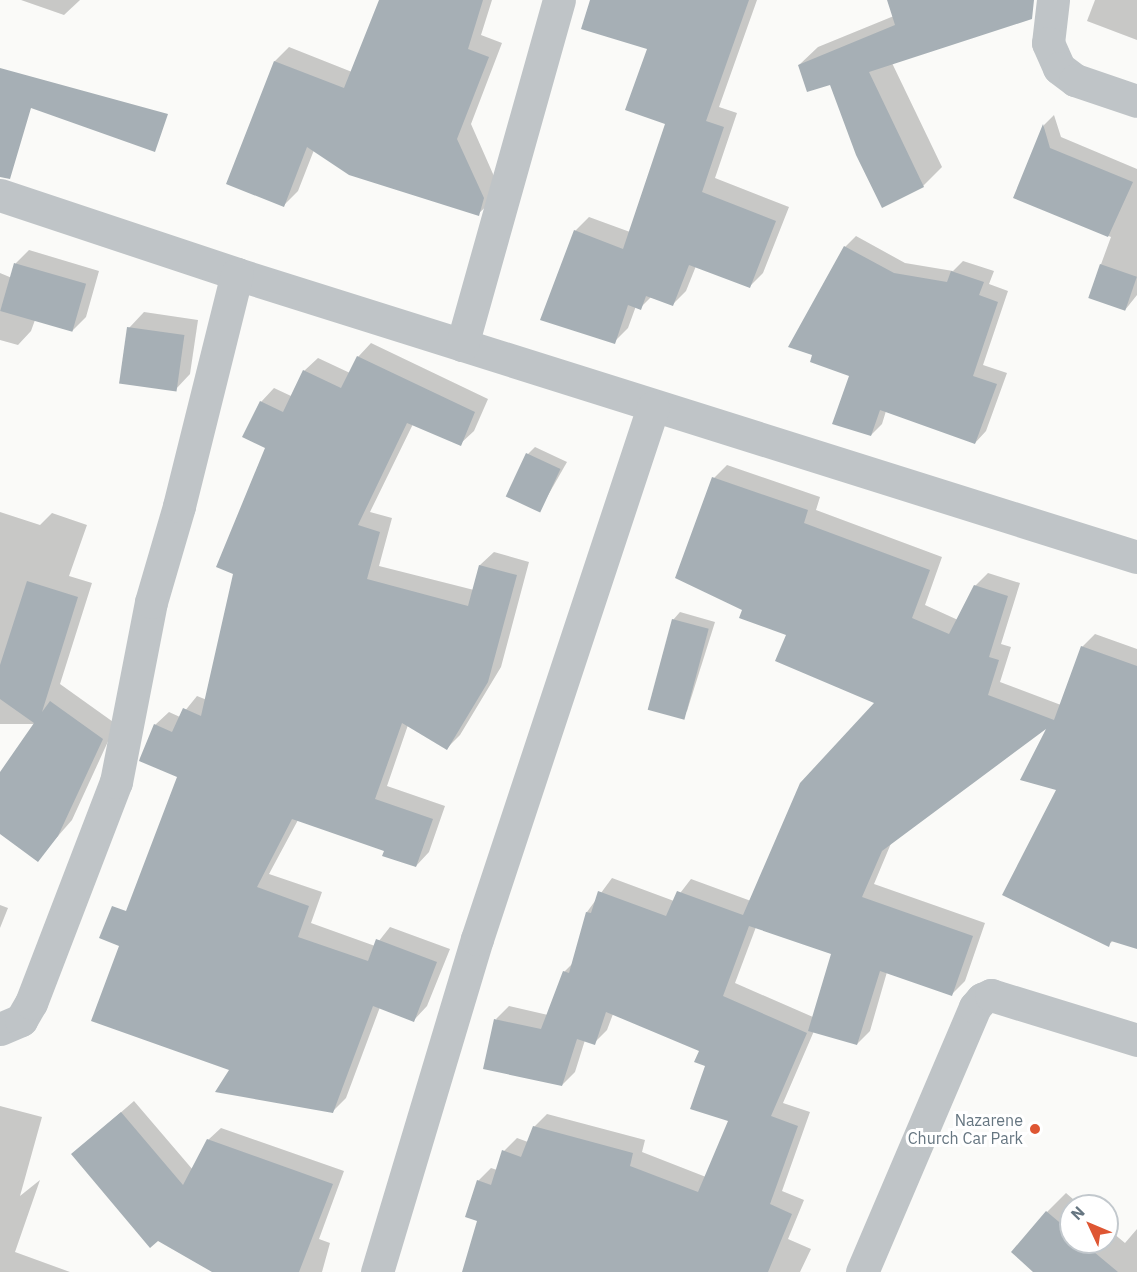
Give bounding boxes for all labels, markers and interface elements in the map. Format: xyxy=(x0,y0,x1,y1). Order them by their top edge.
place label: Nazarene Church Car Park xyxy=(908,1110,1023,1148)
marker: Nazarene Church Car Park xyxy=(1028,1122,1042,1136)
north arrow xyxy=(1059,1194,1119,1254)
text: N xyxy=(1066,1202,1089,1224)

